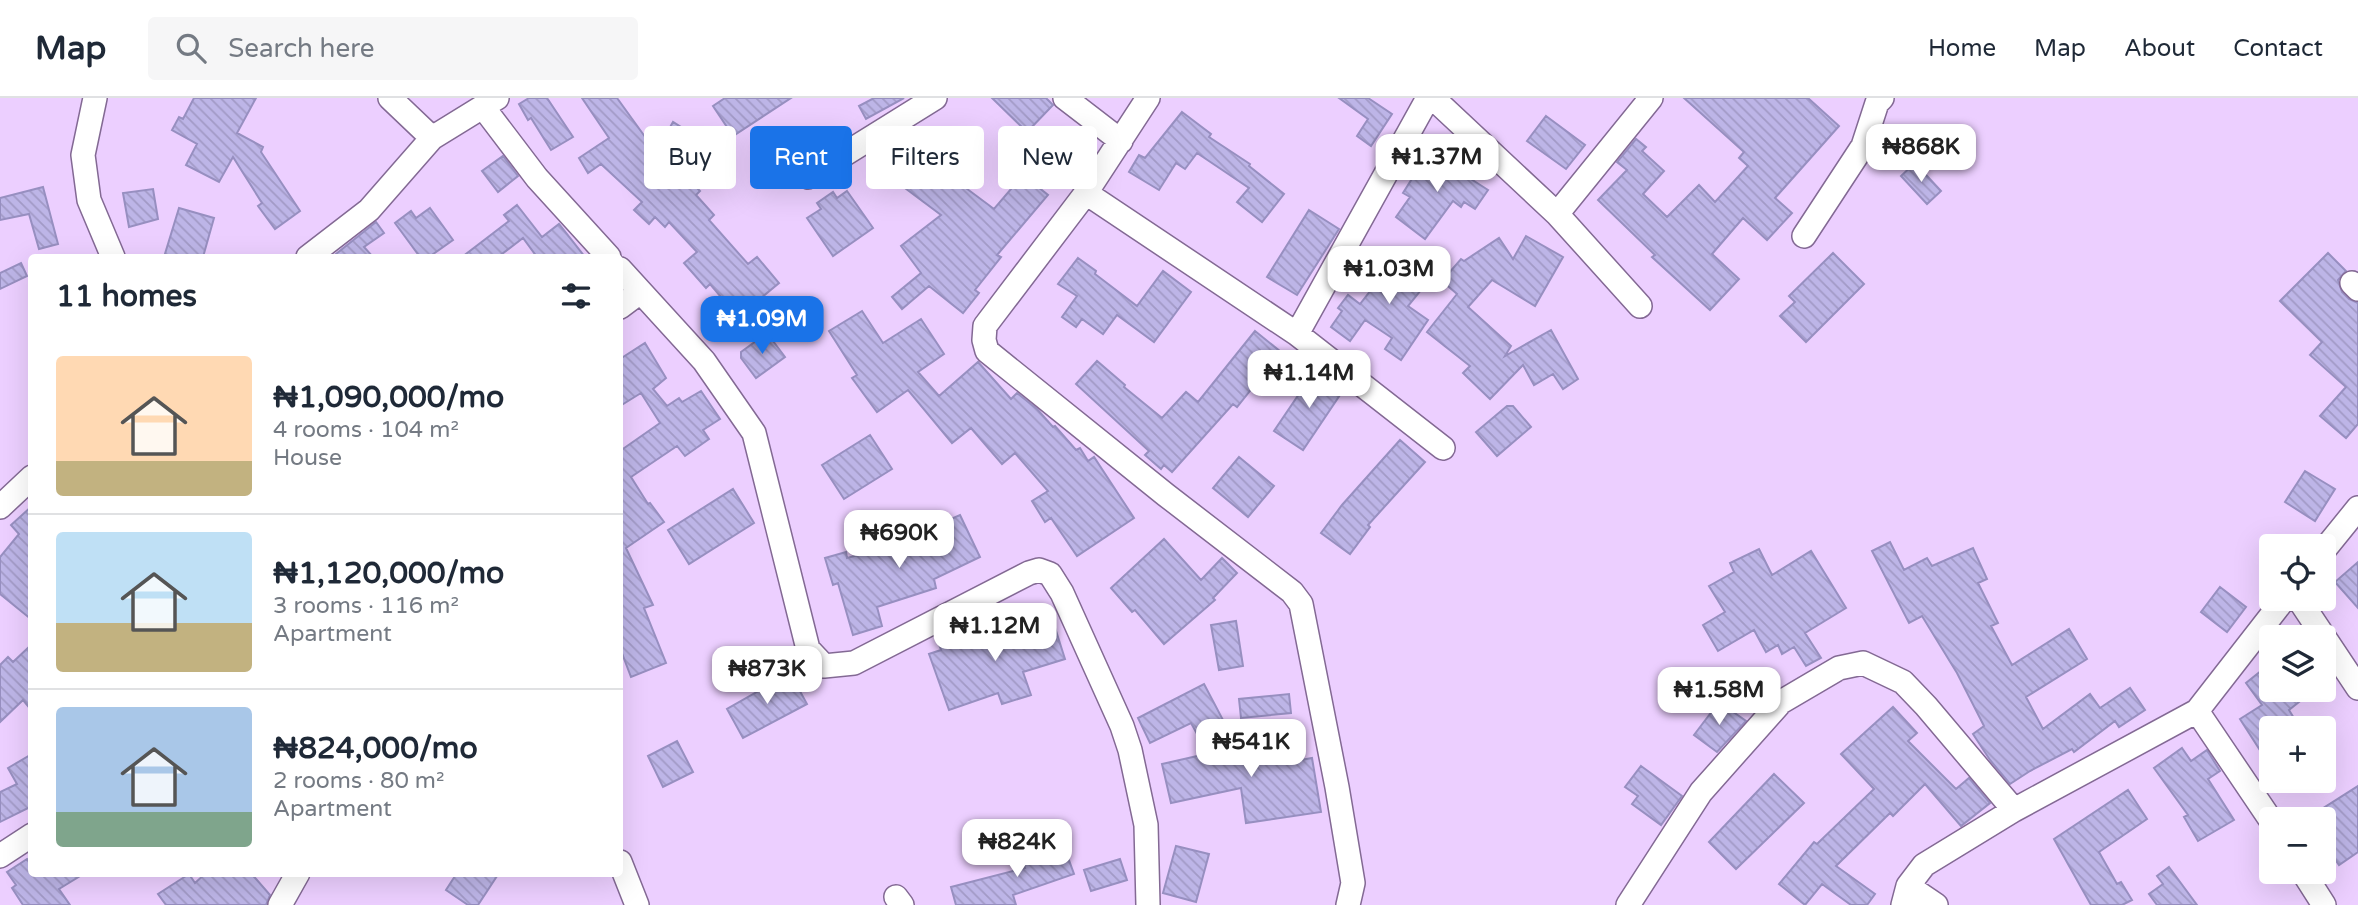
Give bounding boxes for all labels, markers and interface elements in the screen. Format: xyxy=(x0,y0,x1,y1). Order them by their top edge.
search box xyxy=(148,17,638,80)
text: Map xyxy=(35,29,106,68)
icon: search xyxy=(172,29,210,67)
text: Search here xyxy=(228,33,374,64)
text: Home xyxy=(1928,34,1996,63)
text: Map xyxy=(2034,34,2086,63)
text: About xyxy=(2124,34,2195,63)
text: Contact xyxy=(2233,34,2323,63)
pin: ₦868K xyxy=(1872,125,1970,184)
chip: Buy xyxy=(644,126,736,189)
chip: Rent xyxy=(750,126,852,189)
chip: Filters xyxy=(866,126,984,189)
chip: New xyxy=(998,126,1097,189)
text: ₦868K xyxy=(1882,133,1960,161)
pin: ₦1.37M xyxy=(1380,134,1494,194)
text: ₦1.37M xyxy=(1392,143,1482,171)
pin: ₦1.03M xyxy=(1332,246,1446,306)
text: ₦1.03M xyxy=(1344,255,1434,283)
icon: filters xyxy=(557,277,595,315)
text: 11 homes xyxy=(56,278,197,315)
pin: ₦1.09M xyxy=(705,296,819,356)
text: ₦1.09M xyxy=(717,305,807,333)
pin: ₦1.14M xyxy=(1252,350,1366,410)
text: ₦1.14M xyxy=(1264,359,1354,387)
text: ₦1,090,000/mo xyxy=(273,379,504,416)
icon: home xyxy=(112,384,196,468)
text: 4 rooms · 104 m² xyxy=(273,416,459,444)
text: House xyxy=(273,444,342,472)
pin: ₦690K xyxy=(850,510,948,570)
text: ₦690K xyxy=(860,519,938,547)
map controls xyxy=(2259,534,2336,884)
button: locate xyxy=(2259,534,2336,611)
text: ₦1,120,000/mo xyxy=(273,555,504,592)
icon: home xyxy=(112,560,196,644)
text: 3 rooms · 116 m² xyxy=(273,592,459,620)
pin: ₦1.12M xyxy=(938,603,1052,663)
text: ₦1.12M xyxy=(950,612,1040,640)
text: Apartment xyxy=(273,620,392,648)
button: layers xyxy=(2259,625,2336,702)
pin: ₦873K xyxy=(718,646,816,706)
text: ₦873K xyxy=(728,655,806,683)
pin: ₦1.58M xyxy=(1662,668,1776,727)
text: ₦1.58M xyxy=(1674,676,1764,704)
button: + xyxy=(2259,716,2336,793)
pin: ₦541K xyxy=(1202,720,1300,779)
text: ₦541K xyxy=(1212,728,1290,756)
text: ₦824,000/mo xyxy=(273,730,478,767)
icon: home xyxy=(112,735,196,819)
text: 2 rooms · 80 m² xyxy=(273,767,444,795)
text: Apartment xyxy=(273,795,392,823)
button: − xyxy=(2259,807,2336,884)
pin: ₦824K xyxy=(968,820,1066,879)
text: ₦824K xyxy=(978,828,1056,856)

